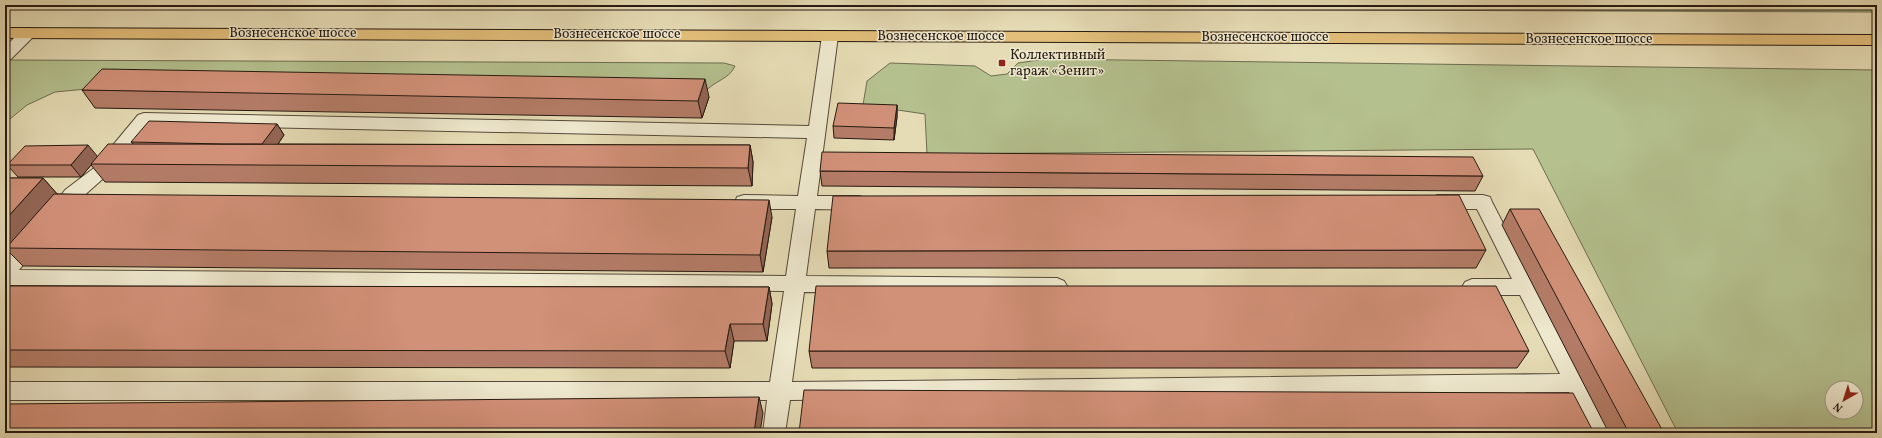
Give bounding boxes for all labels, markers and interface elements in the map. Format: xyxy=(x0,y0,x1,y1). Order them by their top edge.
street label: Вознесенское шоссе xyxy=(229,24,357,43)
street label: Вознесенское шоссе xyxy=(553,25,681,44)
street label: Вознесенское шоссе xyxy=(877,27,1005,46)
street label: Вознесенское шоссе xyxy=(1201,28,1329,47)
street label: Вознесенское шоссе xyxy=(1525,30,1653,49)
place label: Коллективный гараж «Зенит» xyxy=(1010,46,1106,81)
marker: Коллективный гараж «Зенит» xyxy=(997,58,1007,68)
north arrow xyxy=(1824,380,1864,420)
text: N xyxy=(1831,398,1846,415)

